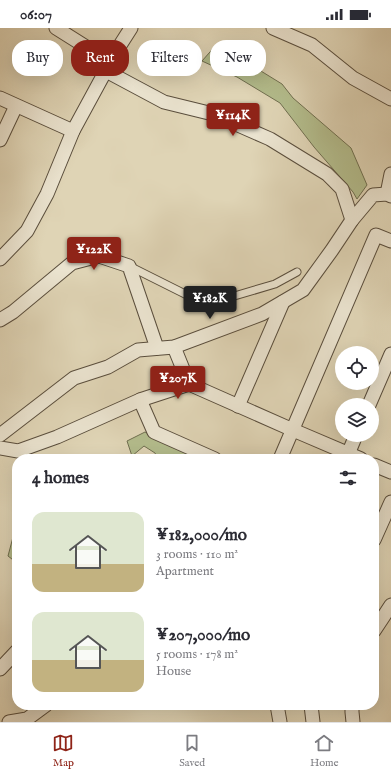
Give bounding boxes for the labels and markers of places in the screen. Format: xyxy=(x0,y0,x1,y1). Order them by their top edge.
pin: ¥114K xyxy=(205,103,261,137)
pin: ¥122K xyxy=(66,237,122,271)
pin: ¥182K xyxy=(182,286,238,320)
pin: ¥207K xyxy=(150,366,206,400)

